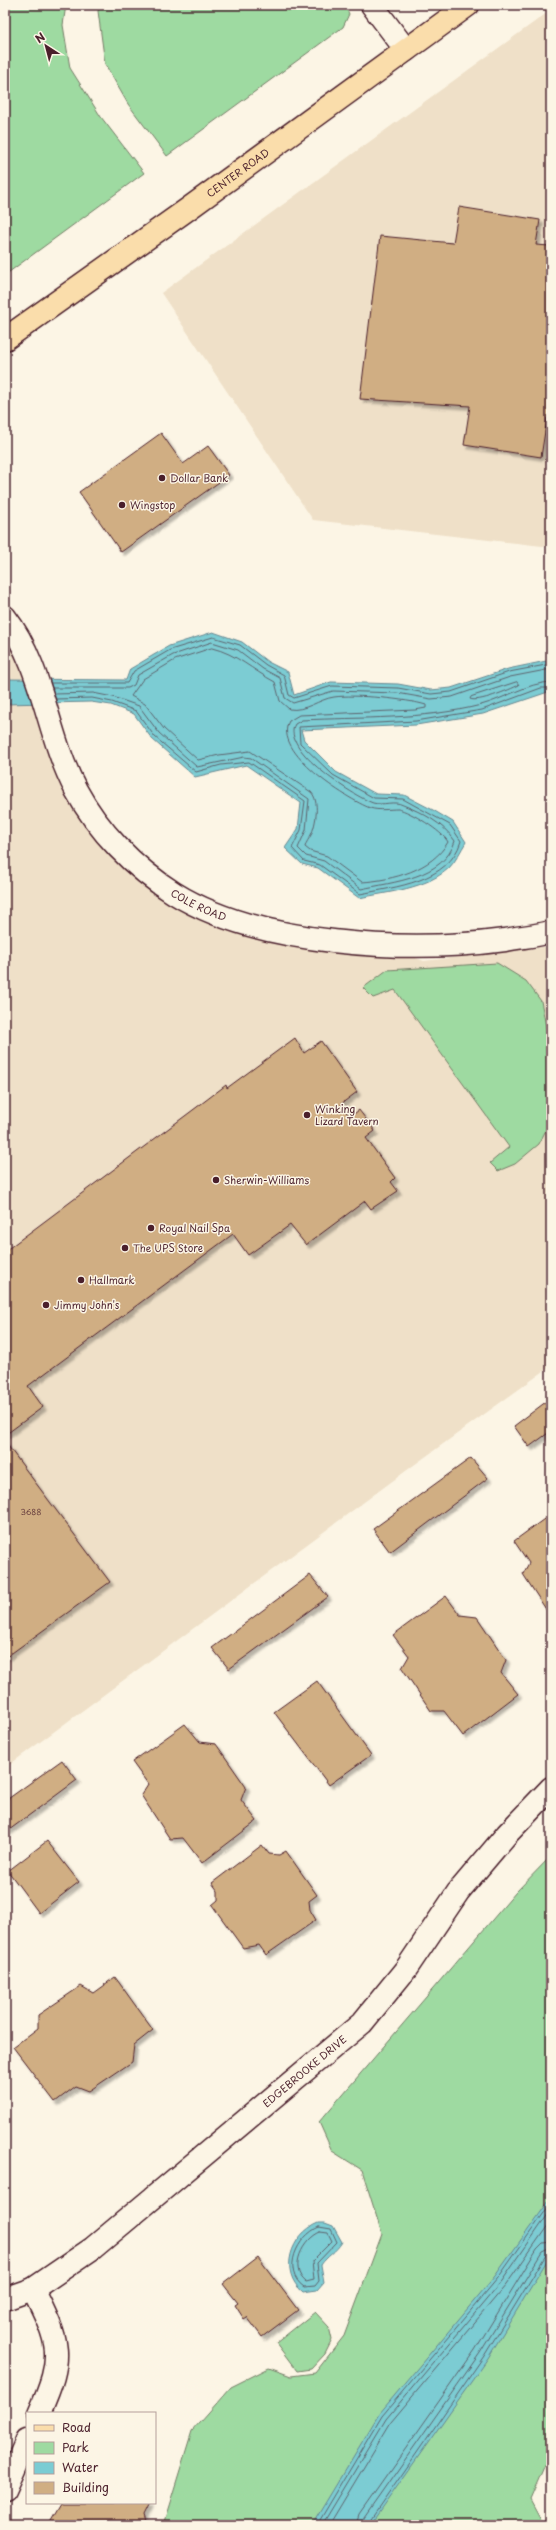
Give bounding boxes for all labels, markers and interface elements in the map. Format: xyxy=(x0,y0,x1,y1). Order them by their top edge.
north arrow xyxy=(26,26,66,66)
text: N xyxy=(31,28,49,47)
street label: CENTER ROAD xyxy=(203,144,272,200)
place label: Dollar Bank xyxy=(170,470,228,485)
marker: Dollar Bank xyxy=(157,473,167,483)
place label: Wingstop xyxy=(130,497,175,512)
marker: Wingstop xyxy=(117,500,127,510)
street label: COLE ROAD xyxy=(168,885,229,924)
place label: Winking Lizard Tavern xyxy=(315,1101,379,1128)
marker: Winking Lizard Tavern xyxy=(302,1110,312,1120)
place label: Sherwin-Williams xyxy=(224,1172,309,1187)
marker: Sherwin-Williams xyxy=(211,1175,221,1185)
place label: Royal Nail Spa xyxy=(159,1220,231,1236)
marker: Royal Nail Spa xyxy=(146,1223,156,1233)
place label: The UPS Store xyxy=(133,1240,203,1255)
marker: The UPS Store xyxy=(120,1243,130,1253)
place label: Hallmark xyxy=(89,1272,135,1287)
marker: Hallmark xyxy=(76,1275,86,1285)
place label: Jimmy John's xyxy=(54,1297,120,1313)
marker: Jimmy John's xyxy=(41,1300,51,1310)
house number: 3688 xyxy=(20,1506,42,1518)
street label: EDGEBROOKE DRIVE xyxy=(259,2031,349,2110)
legend xyxy=(26,2412,156,2504)
text: Road xyxy=(62,2418,91,2436)
text: Park xyxy=(62,2438,89,2456)
text: Water xyxy=(62,2458,99,2476)
text: Building xyxy=(62,2478,109,2496)

